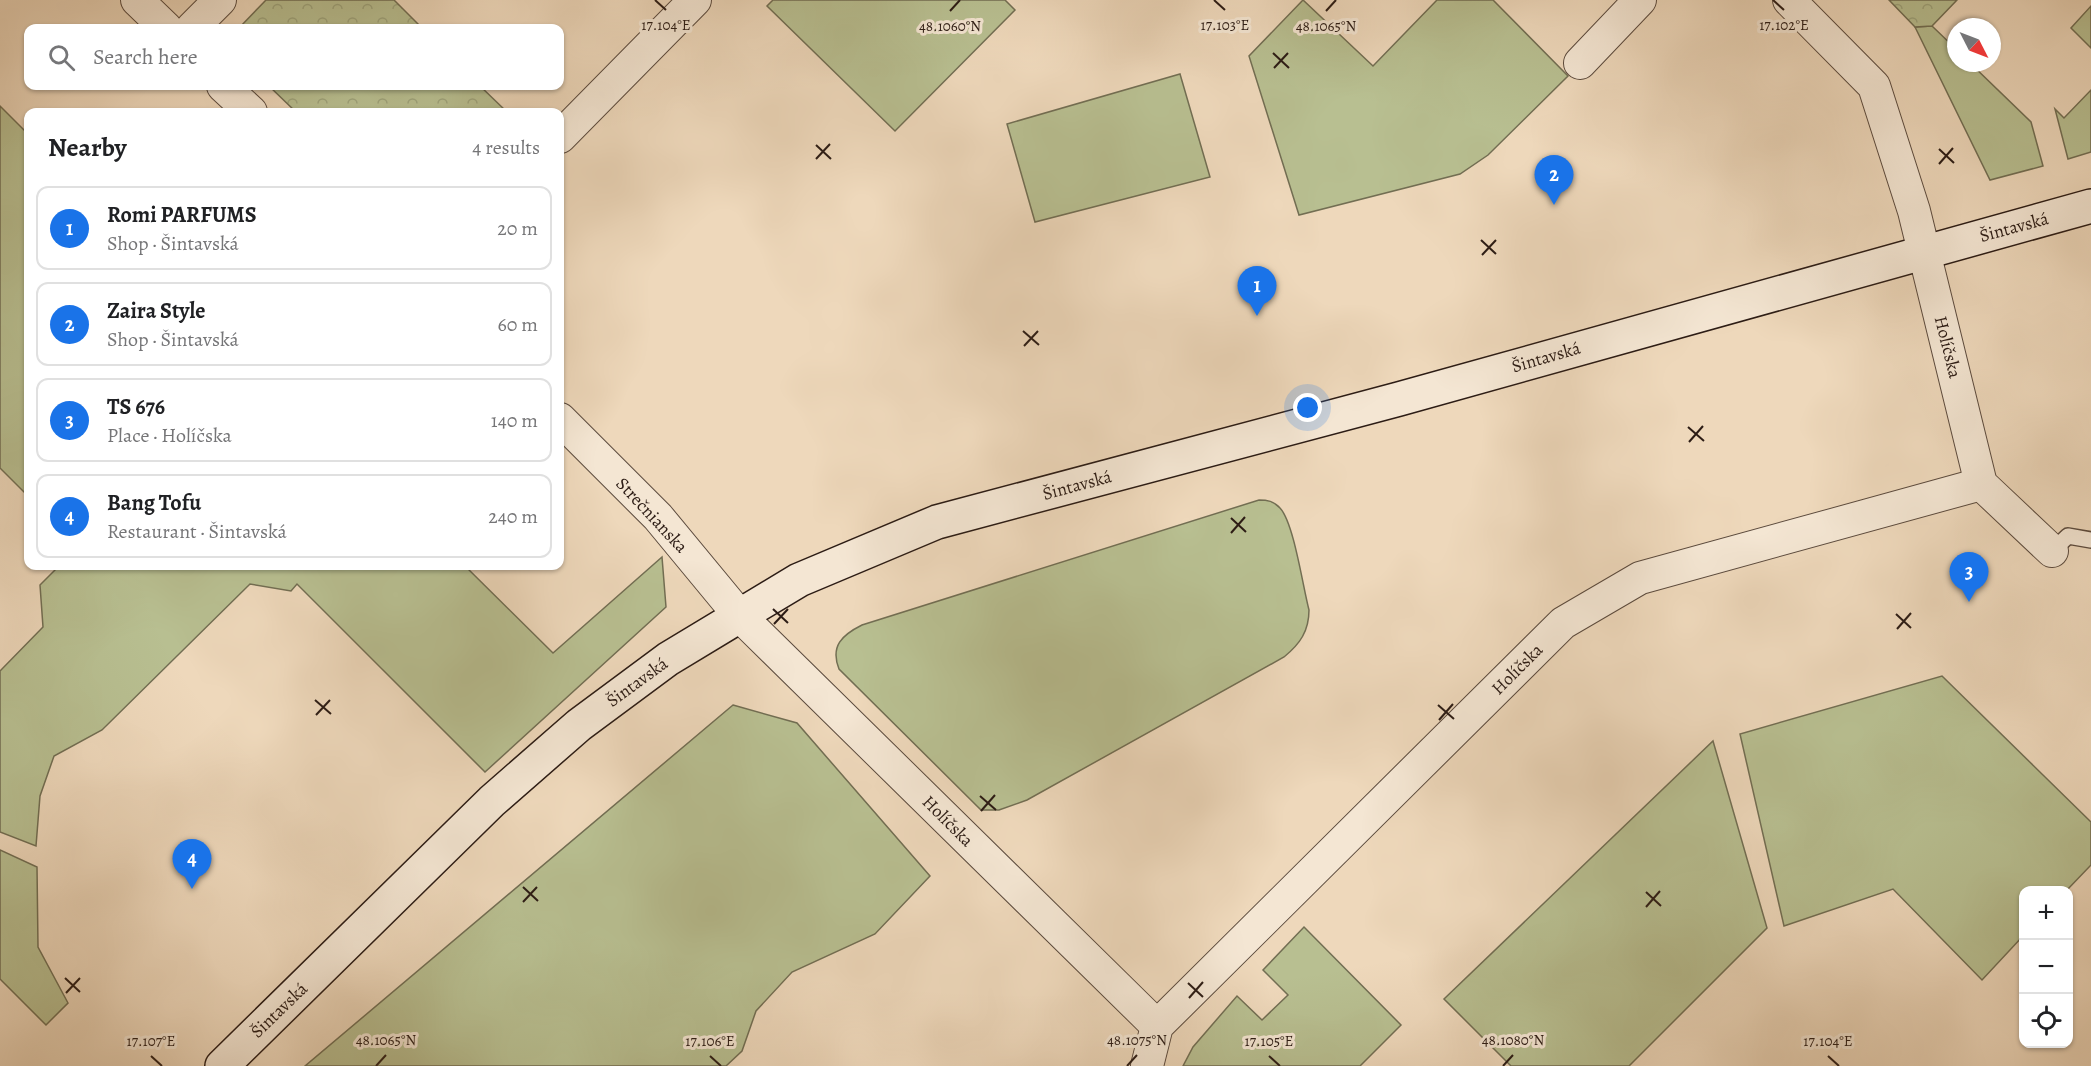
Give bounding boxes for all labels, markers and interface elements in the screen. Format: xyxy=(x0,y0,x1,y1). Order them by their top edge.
text: 17.104°E xyxy=(641,15,691,35)
text: 17.103°E xyxy=(1201,15,1249,35)
text: 17.102°E xyxy=(1759,15,1809,35)
text: 48.1060°N xyxy=(919,16,981,36)
text: 48.1065°N xyxy=(1296,16,1356,36)
north arrow xyxy=(1947,18,2001,72)
search box xyxy=(24,24,564,90)
icon: search xyxy=(45,41,78,74)
text: Search here xyxy=(93,42,198,72)
text: Nearby xyxy=(48,130,127,165)
text: 4 results xyxy=(472,134,540,161)
pin: 2 xyxy=(1534,156,1574,205)
text: Romi PARFUMS xyxy=(107,200,257,230)
street label: Šintavská xyxy=(1977,206,2052,248)
text: 1 xyxy=(66,215,73,242)
text: 20 m xyxy=(497,215,538,242)
text: Shop · Šintavská xyxy=(107,230,239,257)
pin: 1 xyxy=(1238,266,1276,316)
text: Zaira Style xyxy=(107,296,205,326)
text: 2 xyxy=(65,311,74,338)
text: 60 m xyxy=(498,311,538,338)
street label: Holíčska xyxy=(1929,313,1967,381)
text: Shop · Šintavská xyxy=(107,326,239,353)
street label: Šintavská xyxy=(1509,336,1584,378)
text: TS 676 xyxy=(107,392,165,422)
your location xyxy=(1293,393,1322,422)
text: 3 xyxy=(65,407,74,434)
text: 140 m xyxy=(491,407,538,434)
text: Place · Holíčska xyxy=(107,422,232,449)
street label: Šintavská xyxy=(1040,464,1115,506)
street label: Strečnianska xyxy=(611,472,694,558)
text: Bang Tofu xyxy=(107,488,201,518)
text: 4 xyxy=(65,503,74,530)
text: 240 m xyxy=(488,503,538,530)
text: Restaurant · Šintavská xyxy=(107,518,287,545)
pin: 3 xyxy=(1950,552,1988,602)
street label: Holíčska xyxy=(1486,638,1548,700)
street label: Šintavská xyxy=(601,651,673,712)
street label: Holíčska xyxy=(917,790,979,852)
pin: 4 xyxy=(172,840,212,889)
map controls xyxy=(2019,886,2073,1048)
button: + xyxy=(2019,886,2073,940)
button: − xyxy=(2019,940,2073,994)
street label: Šintavská xyxy=(245,976,313,1043)
button: locate xyxy=(2019,994,2073,1048)
text: 48.1065°N xyxy=(356,1030,416,1050)
text: 48.1075°N xyxy=(1107,1030,1167,1050)
text: 48.1080°N xyxy=(1482,1030,1544,1050)
text: 17.107°E xyxy=(127,1031,175,1051)
text: 17.106°E xyxy=(685,1031,735,1051)
text: 17.105°E xyxy=(1245,1031,1293,1051)
text: 17.104°E xyxy=(1803,1031,1853,1051)

